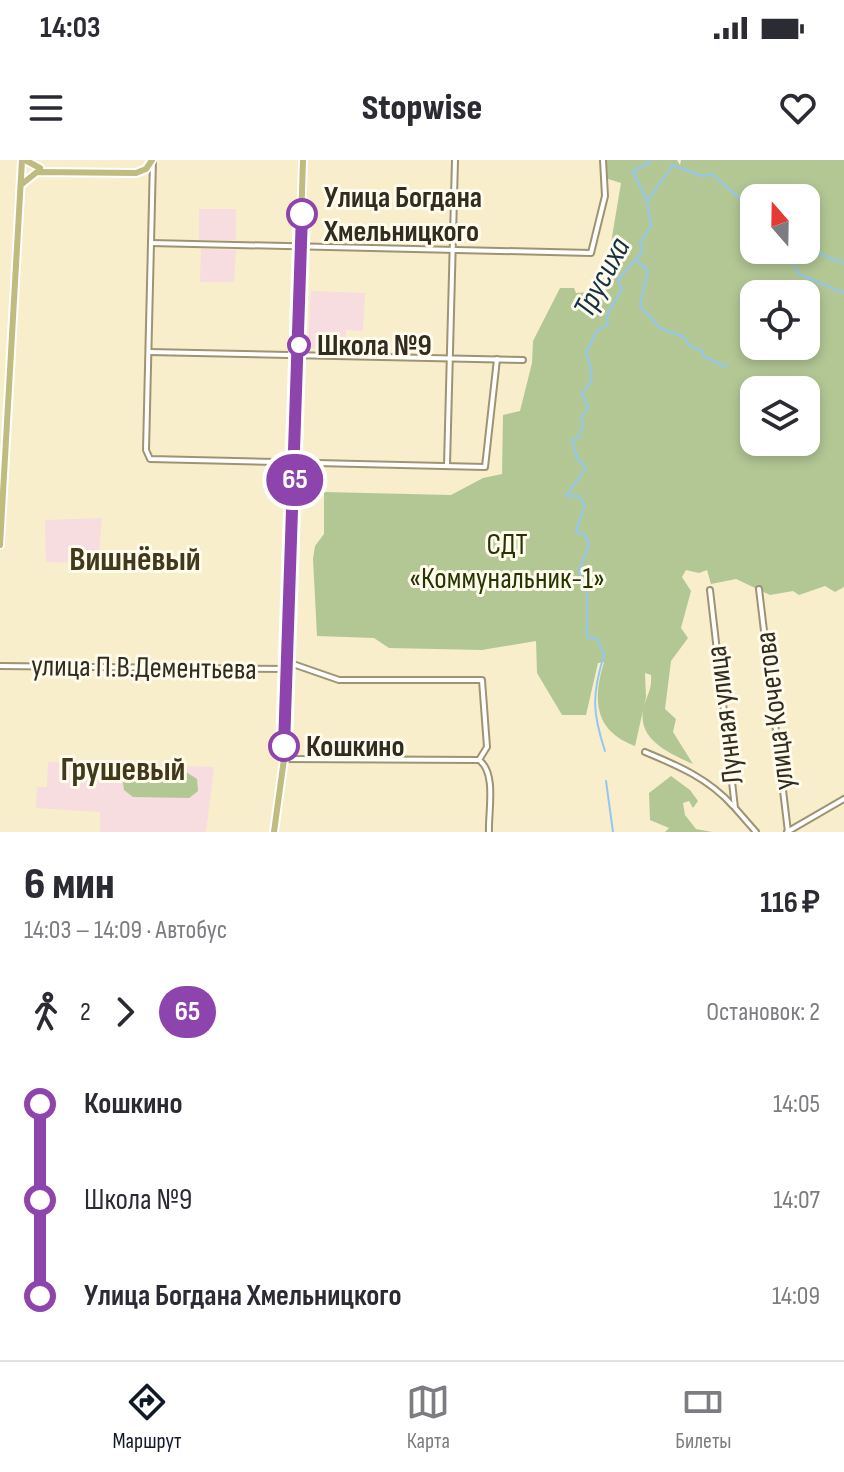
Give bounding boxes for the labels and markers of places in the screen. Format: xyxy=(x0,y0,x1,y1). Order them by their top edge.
place label: Улица Богдана Хмельницкого xyxy=(323,180,482,250)
marker: Улица Богдана Хмельницкого xyxy=(287,199,317,229)
place label: Школа №9 xyxy=(317,328,432,364)
marker: Школа №9 xyxy=(288,334,310,356)
place label: Кошкино xyxy=(306,729,404,765)
marker: Кошкино xyxy=(269,731,299,761)

